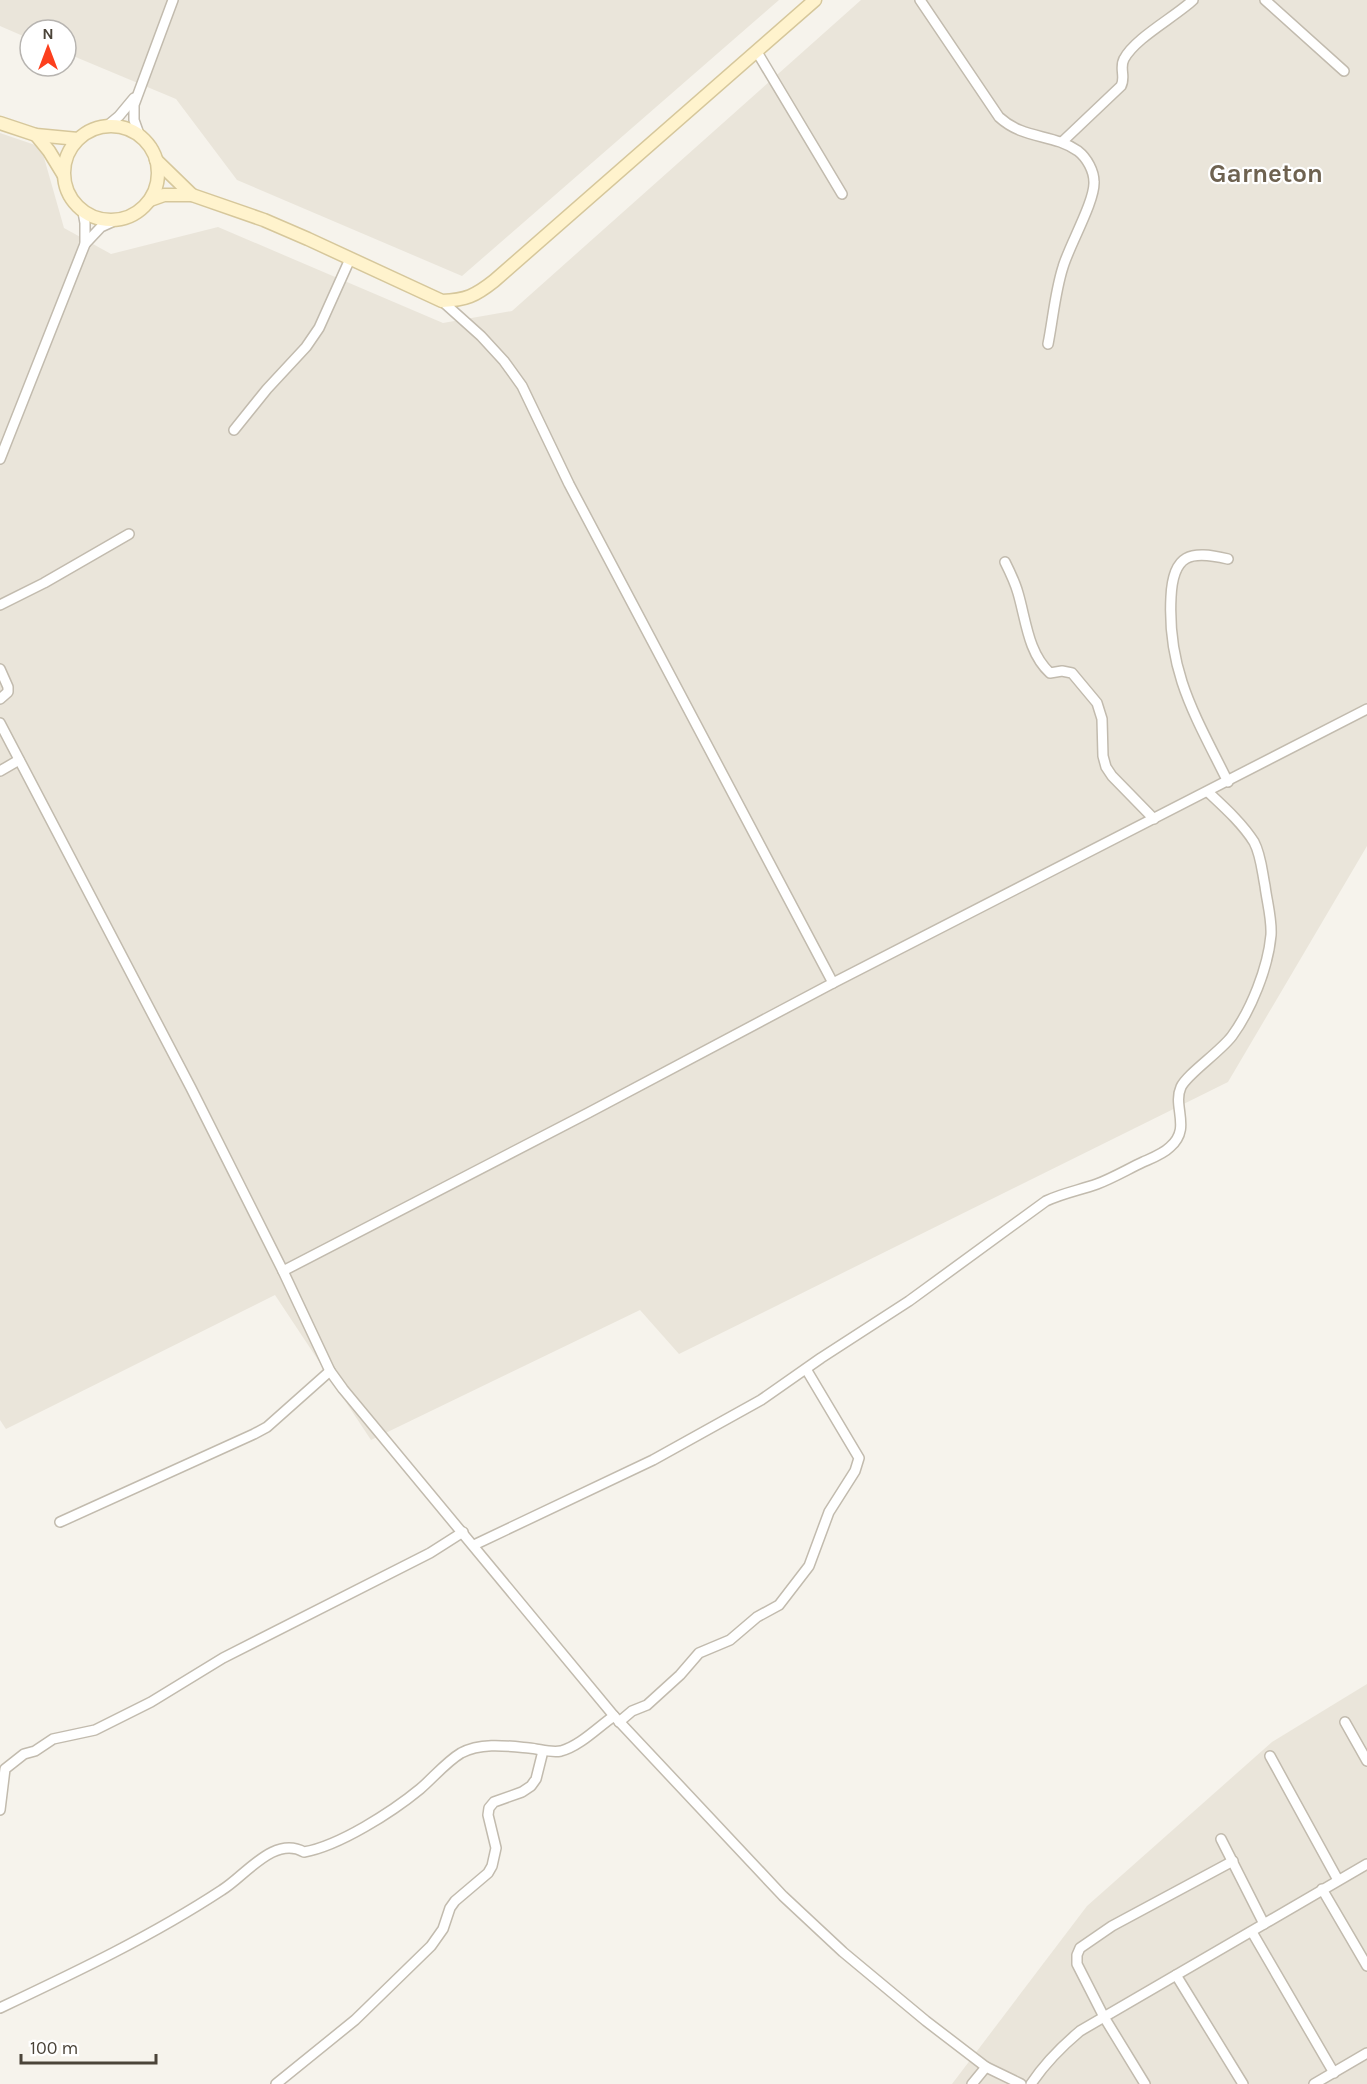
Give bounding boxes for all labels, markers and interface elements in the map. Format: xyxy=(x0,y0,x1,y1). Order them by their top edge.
north arrow xyxy=(18,18,78,78)
text: N xyxy=(42,24,54,43)
district label: Garneton xyxy=(1209,158,1323,189)
scale bar xyxy=(21,2027,156,2065)
text: 100 m xyxy=(30,2037,78,2059)

